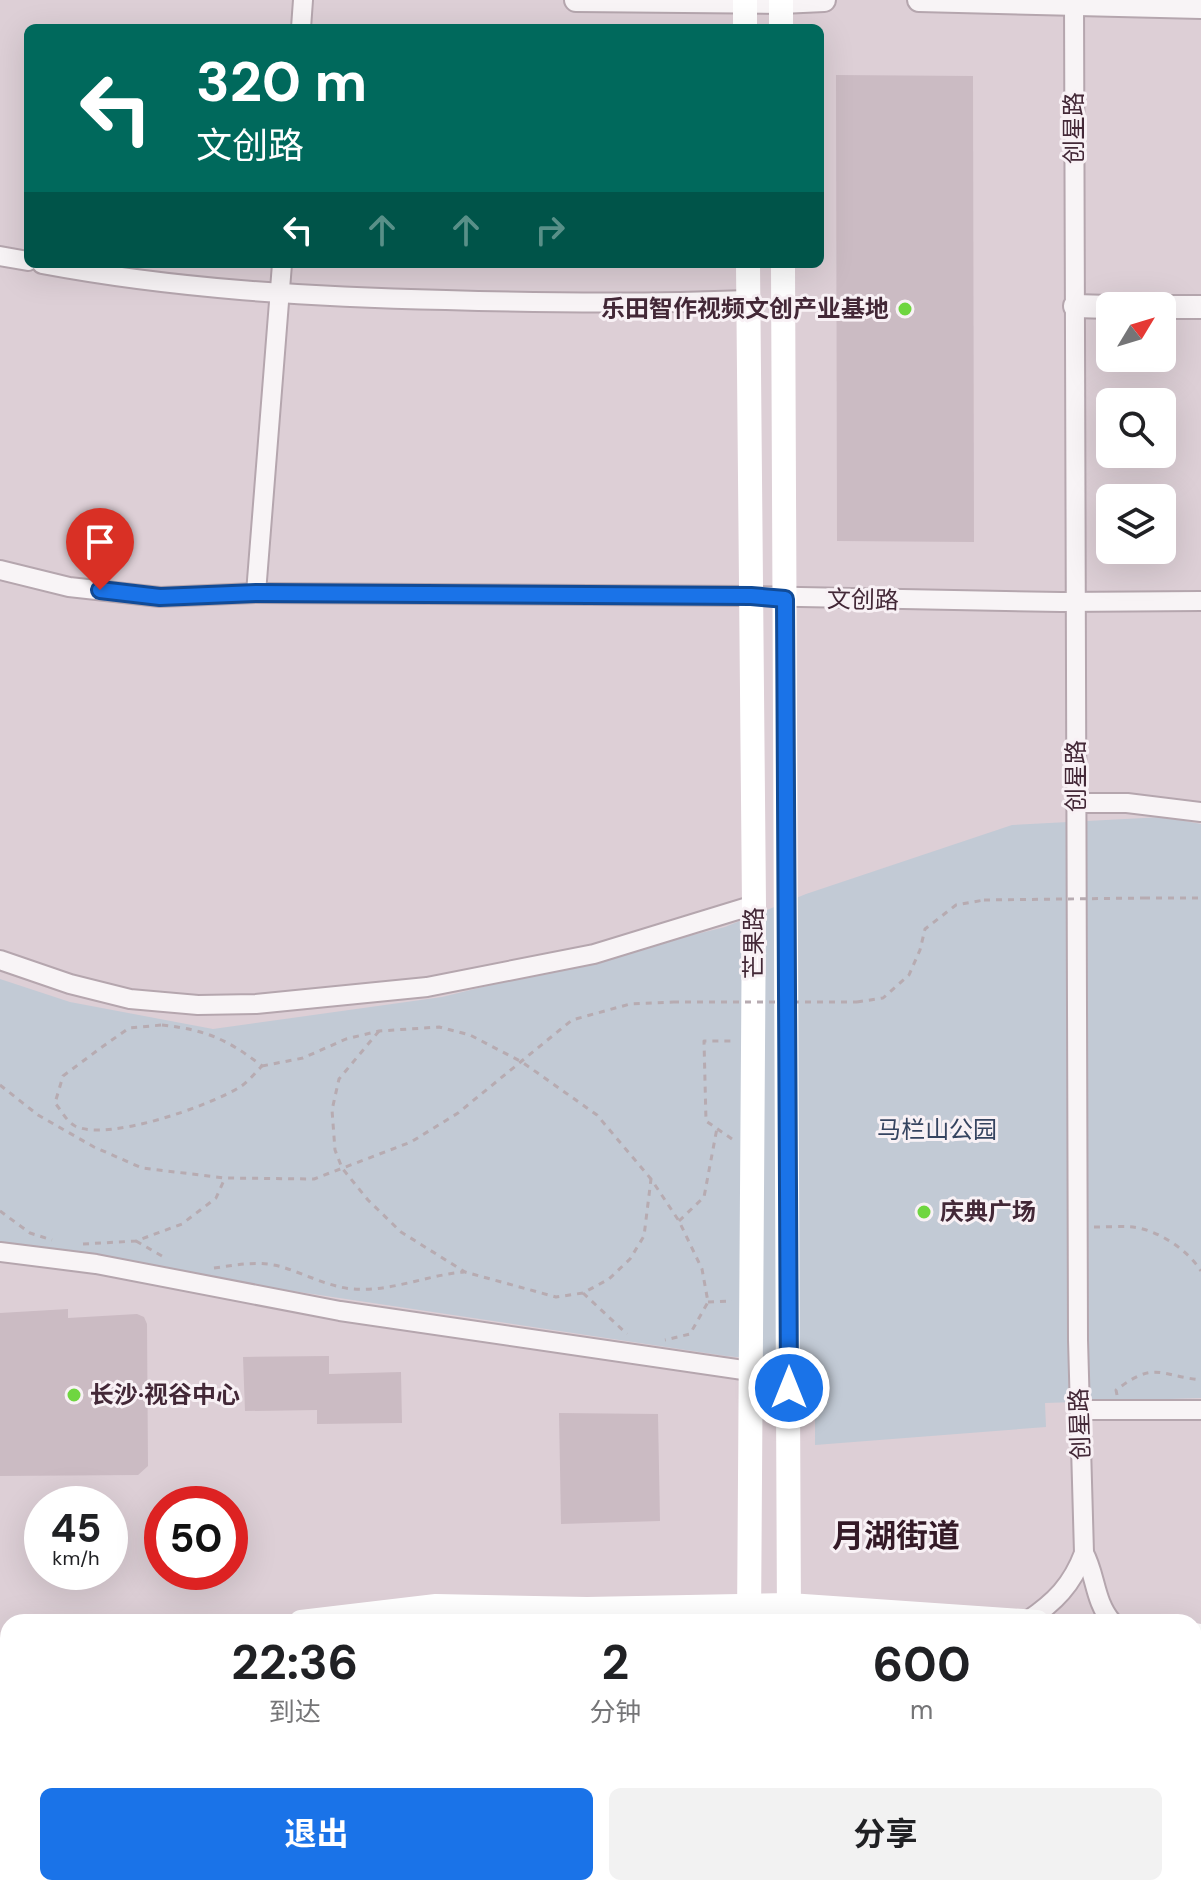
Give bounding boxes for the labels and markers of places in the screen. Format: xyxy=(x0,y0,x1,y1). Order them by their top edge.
place label: 乐田智作视频文创产业基地 xyxy=(601,293,889,324)
marker: 乐田智作视频文创产业基地 xyxy=(896,300,914,318)
pin xyxy=(66,508,134,590)
place label: 庆典广场 xyxy=(940,1196,1036,1227)
marker: 庆典广场 xyxy=(915,1203,933,1221)
place label: 长沙·视谷中心 xyxy=(90,1379,240,1410)
marker: 长沙·视谷中心 xyxy=(65,1386,83,1404)

